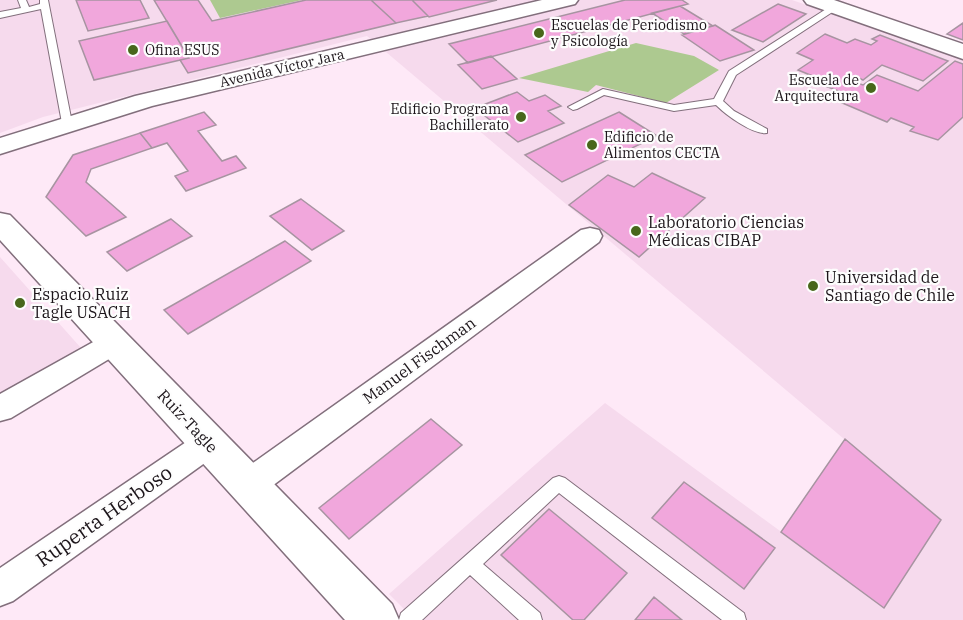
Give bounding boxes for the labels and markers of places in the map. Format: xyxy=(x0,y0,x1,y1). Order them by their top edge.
place label: Escuelas de Periodismo y Psicología xyxy=(551,16,707,50)
marker: Escuelas de Periodismo y Psicología xyxy=(532,26,546,40)
place label: Ofina ESUS xyxy=(145,41,219,59)
marker: Ofina ESUS xyxy=(126,43,140,57)
place label: Escuela de Arquitectura xyxy=(775,71,859,105)
marker: Escuela de Arquitectura xyxy=(864,81,878,95)
place label: Edificio Programa Bachillerato xyxy=(390,100,509,134)
marker: Edificio Programa Bachillerato xyxy=(514,110,528,124)
place label: Edificio de Alimentos CECTA xyxy=(604,128,720,162)
marker: Edificio de Alimentos CECTA xyxy=(585,138,599,152)
place label: Laboratorio Ciencias Médicas CIBAP xyxy=(648,212,804,250)
marker: Laboratorio Ciencias Médicas CIBAP xyxy=(629,224,643,238)
place label: Universidad de Santiago de Chile xyxy=(825,267,955,305)
marker: Universidad de Santiago de Chile xyxy=(806,279,820,293)
place label: Espacio Ruiz Tagle USACH xyxy=(32,284,131,322)
marker: Espacio Ruiz Tagle USACH xyxy=(13,296,27,310)

